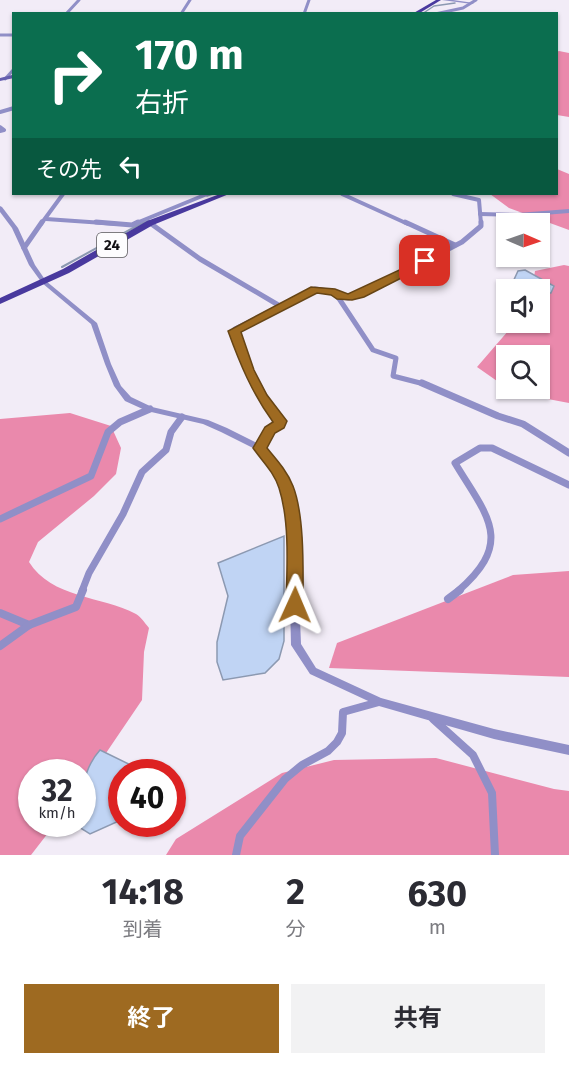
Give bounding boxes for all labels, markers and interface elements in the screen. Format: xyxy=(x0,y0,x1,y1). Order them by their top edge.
text: 170 m xyxy=(135,30,244,80)
icon: right xyxy=(36,36,114,114)
text: 右折 xyxy=(135,87,189,119)
icon: left xyxy=(114,150,147,183)
text: その先 xyxy=(36,156,102,183)
north arrow xyxy=(496,213,550,267)
map controls xyxy=(496,213,550,399)
road number: 24 xyxy=(97,233,127,257)
pin xyxy=(399,235,450,286)
icon: arrive xyxy=(408,244,441,277)
button: sound xyxy=(496,279,550,333)
button: search xyxy=(496,345,550,399)
position arrow xyxy=(263,573,327,637)
speed limit sign: 40 xyxy=(108,759,186,837)
text: 32 xyxy=(42,773,72,809)
text: km/h xyxy=(38,804,76,822)
text: 14:18 xyxy=(102,870,184,914)
text: 2 xyxy=(286,870,305,914)
text: 630 xyxy=(407,872,467,916)
text: m xyxy=(429,915,446,939)
text: 到着 xyxy=(123,917,163,941)
text: 分 xyxy=(286,917,306,941)
button: 終了 xyxy=(24,984,279,1053)
button: 共有 xyxy=(291,984,545,1053)

